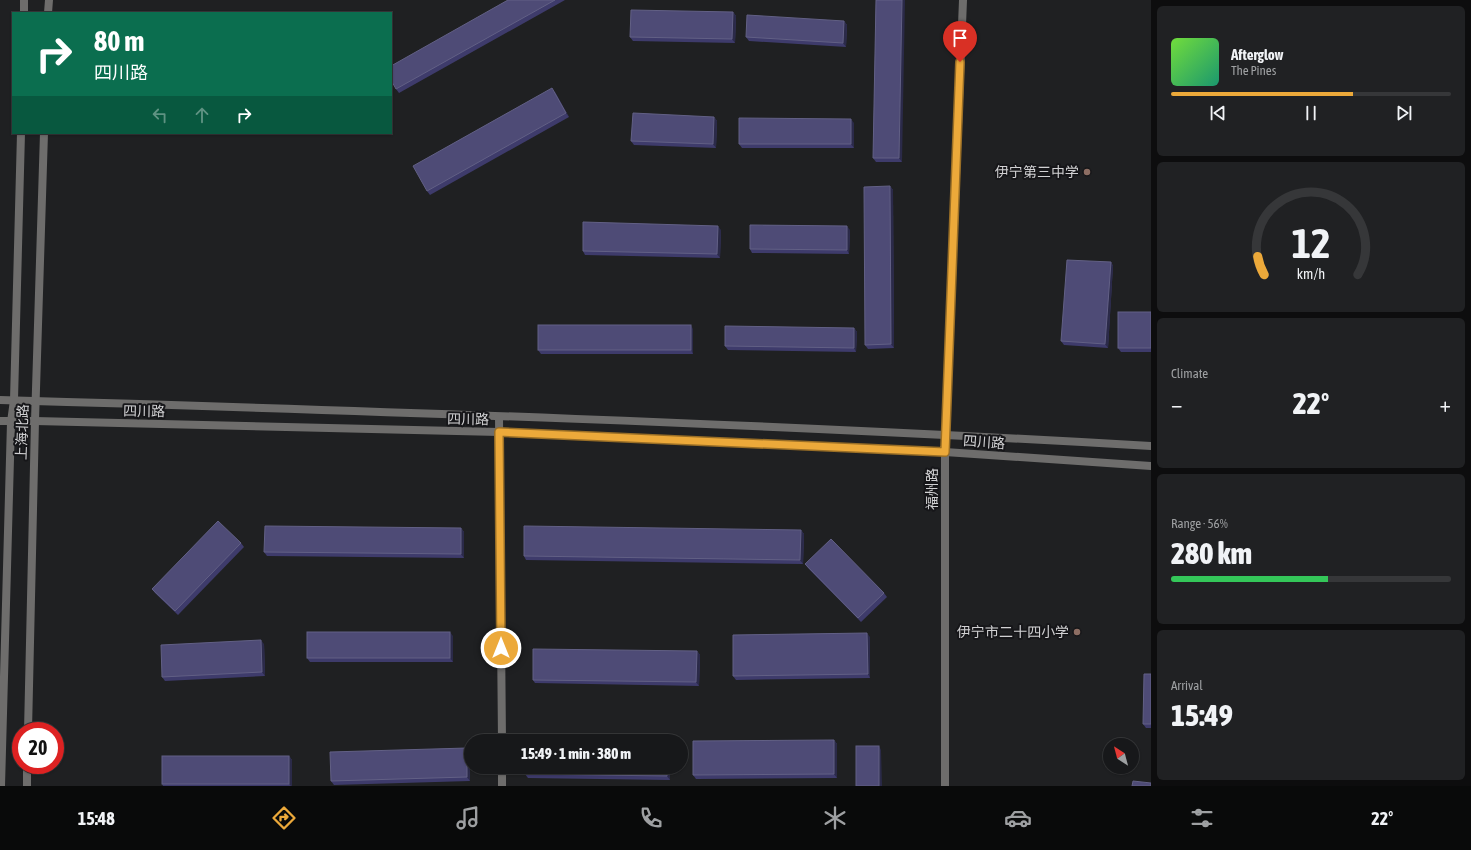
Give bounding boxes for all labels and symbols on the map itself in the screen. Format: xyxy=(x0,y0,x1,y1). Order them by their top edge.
pin xyxy=(943,21,977,62)
place label: 伊宁第三中学 xyxy=(995,164,1079,180)
marker: 伊宁第三中学 xyxy=(1082,167,1092,177)
street label: 四川路 xyxy=(123,403,165,419)
street label: 上海北路 xyxy=(13,404,31,460)
street label: 四川路 xyxy=(447,411,489,427)
street label: 四川路 xyxy=(962,433,1006,451)
street label: 福州路 xyxy=(924,468,940,510)
place label: 伊宁市二十四小学 xyxy=(957,624,1069,640)
position arrow xyxy=(480,627,522,669)
marker: 伊宁市二十四小学 xyxy=(1072,627,1082,637)
speed limit sign: 20 xyxy=(12,722,64,774)
north arrow xyxy=(1103,738,1139,774)

